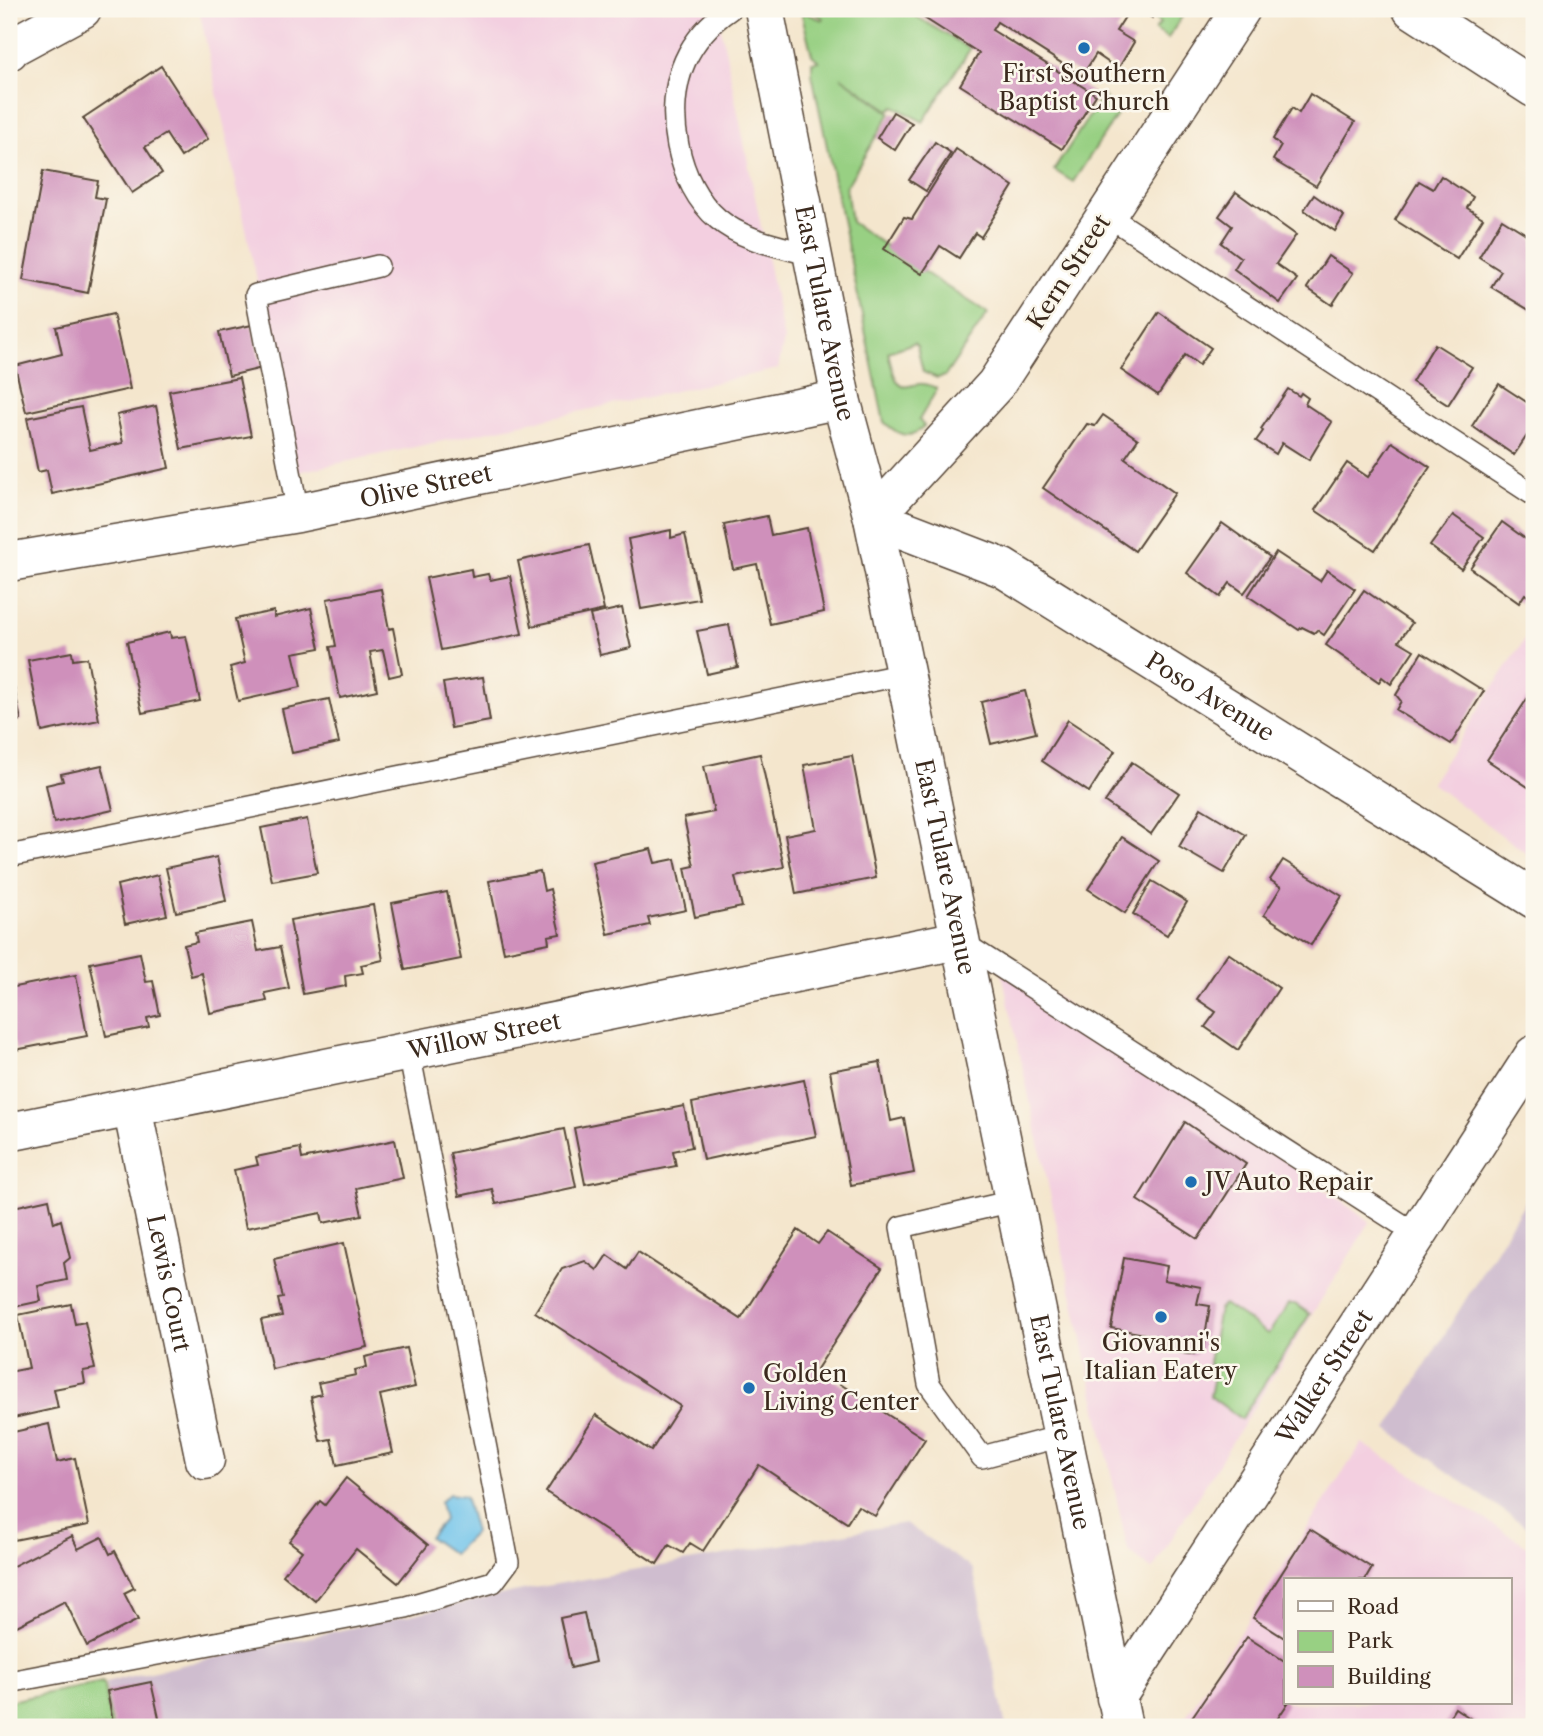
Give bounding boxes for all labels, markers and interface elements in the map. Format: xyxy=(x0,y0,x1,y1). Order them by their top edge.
marker: First Southern Baptist Church xyxy=(1076,40,1092,56)
place label: First Southern Baptist Church xyxy=(999,59,1169,116)
street label: East Tulare Avenue xyxy=(789,202,861,424)
street label: Kern Street xyxy=(1021,208,1117,335)
street label: Olive Street xyxy=(357,458,495,514)
street label: Poso Avenue xyxy=(1141,646,1280,747)
street label: East Tulare Avenue xyxy=(909,756,982,977)
street label: Willow Street xyxy=(404,1006,564,1065)
place label: JV Auto Repair xyxy=(1201,1167,1373,1196)
marker: JV Auto Repair xyxy=(1183,1174,1199,1190)
street label: Lewis Court xyxy=(141,1212,197,1355)
street label: Walker Street xyxy=(1270,1304,1379,1450)
marker: Giovanni's Italian Eatery xyxy=(1153,1309,1169,1325)
street label: East Tulare Avenue xyxy=(1024,1312,1097,1532)
place label: Giovanni's Italian Eatery xyxy=(1085,1328,1238,1385)
place label: Golden Living Center xyxy=(763,1359,919,1416)
marker: Golden Living Center xyxy=(741,1380,757,1396)
legend xyxy=(1284,1578,1512,1704)
text: Road xyxy=(1347,1594,1399,1619)
text: Park xyxy=(1347,1628,1393,1653)
text: Building xyxy=(1347,1664,1432,1689)

